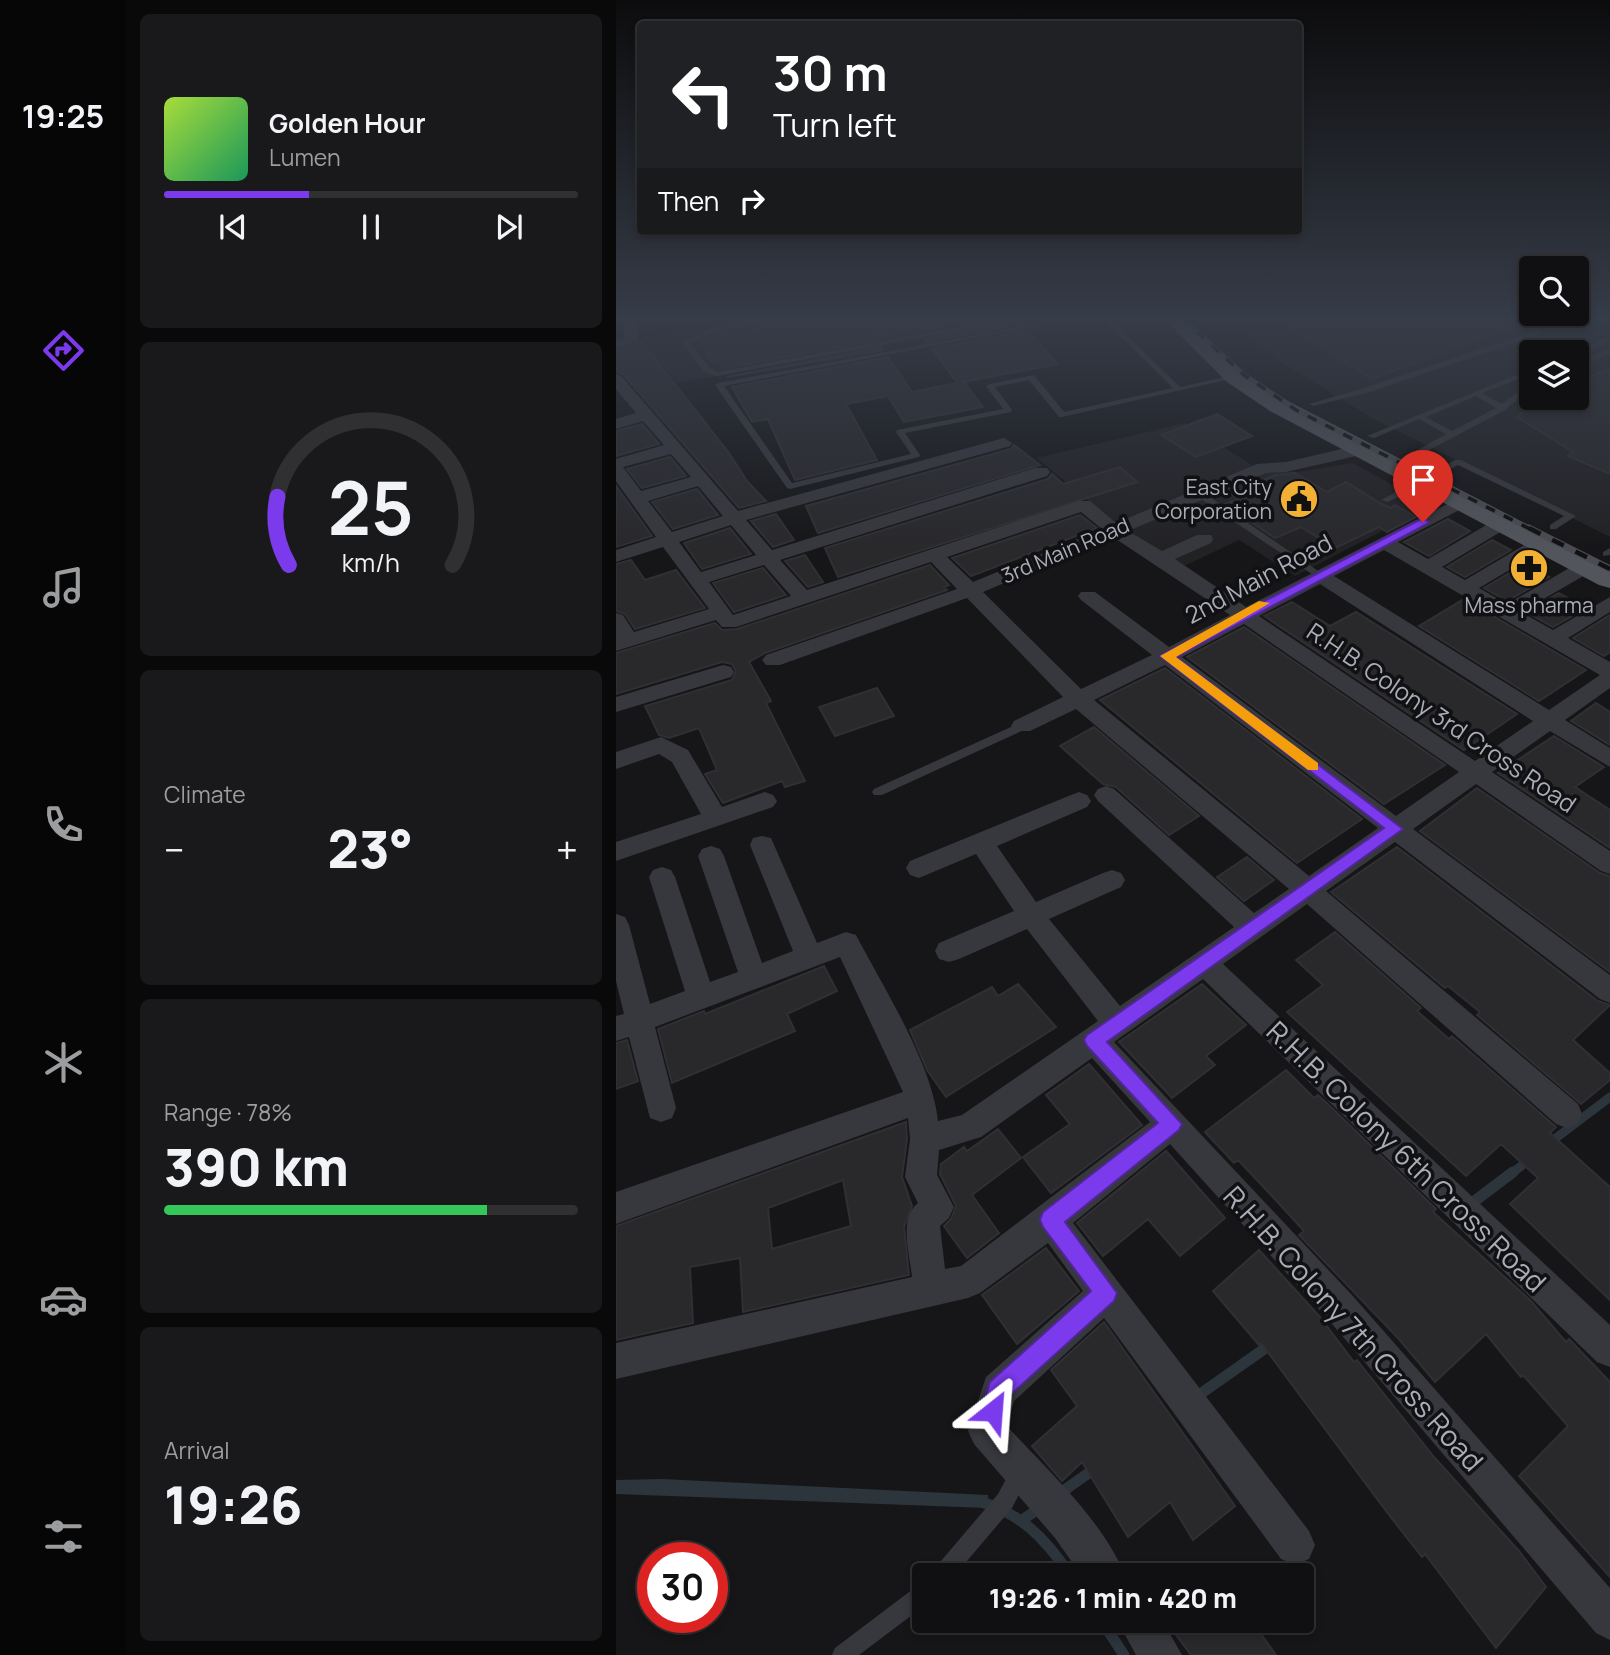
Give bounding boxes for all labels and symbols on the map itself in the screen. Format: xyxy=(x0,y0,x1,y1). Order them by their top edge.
pin xyxy=(1393,450,1453,522)
place label: East City Corporation xyxy=(1155,473,1272,525)
public building icon: East City Corporation xyxy=(1278,478,1320,520)
street label: 3rd Main Road xyxy=(997,510,1133,590)
street label: 2nd Main Road xyxy=(1179,525,1337,631)
pharmacy icon: Mass pharma xyxy=(1508,547,1550,589)
place label: Mass pharma xyxy=(1464,591,1594,619)
street label: R.H.B. Colony 3rd Cross Road xyxy=(1301,614,1583,820)
street label: R.H.B. Colony 6th Cross Road xyxy=(1259,1012,1555,1300)
street label: R.H.B. Colony 7th Cross Road xyxy=(1216,1177,1492,1479)
position arrow xyxy=(956,1374,1030,1448)
speed limit sign: 30 xyxy=(637,1542,728,1633)

